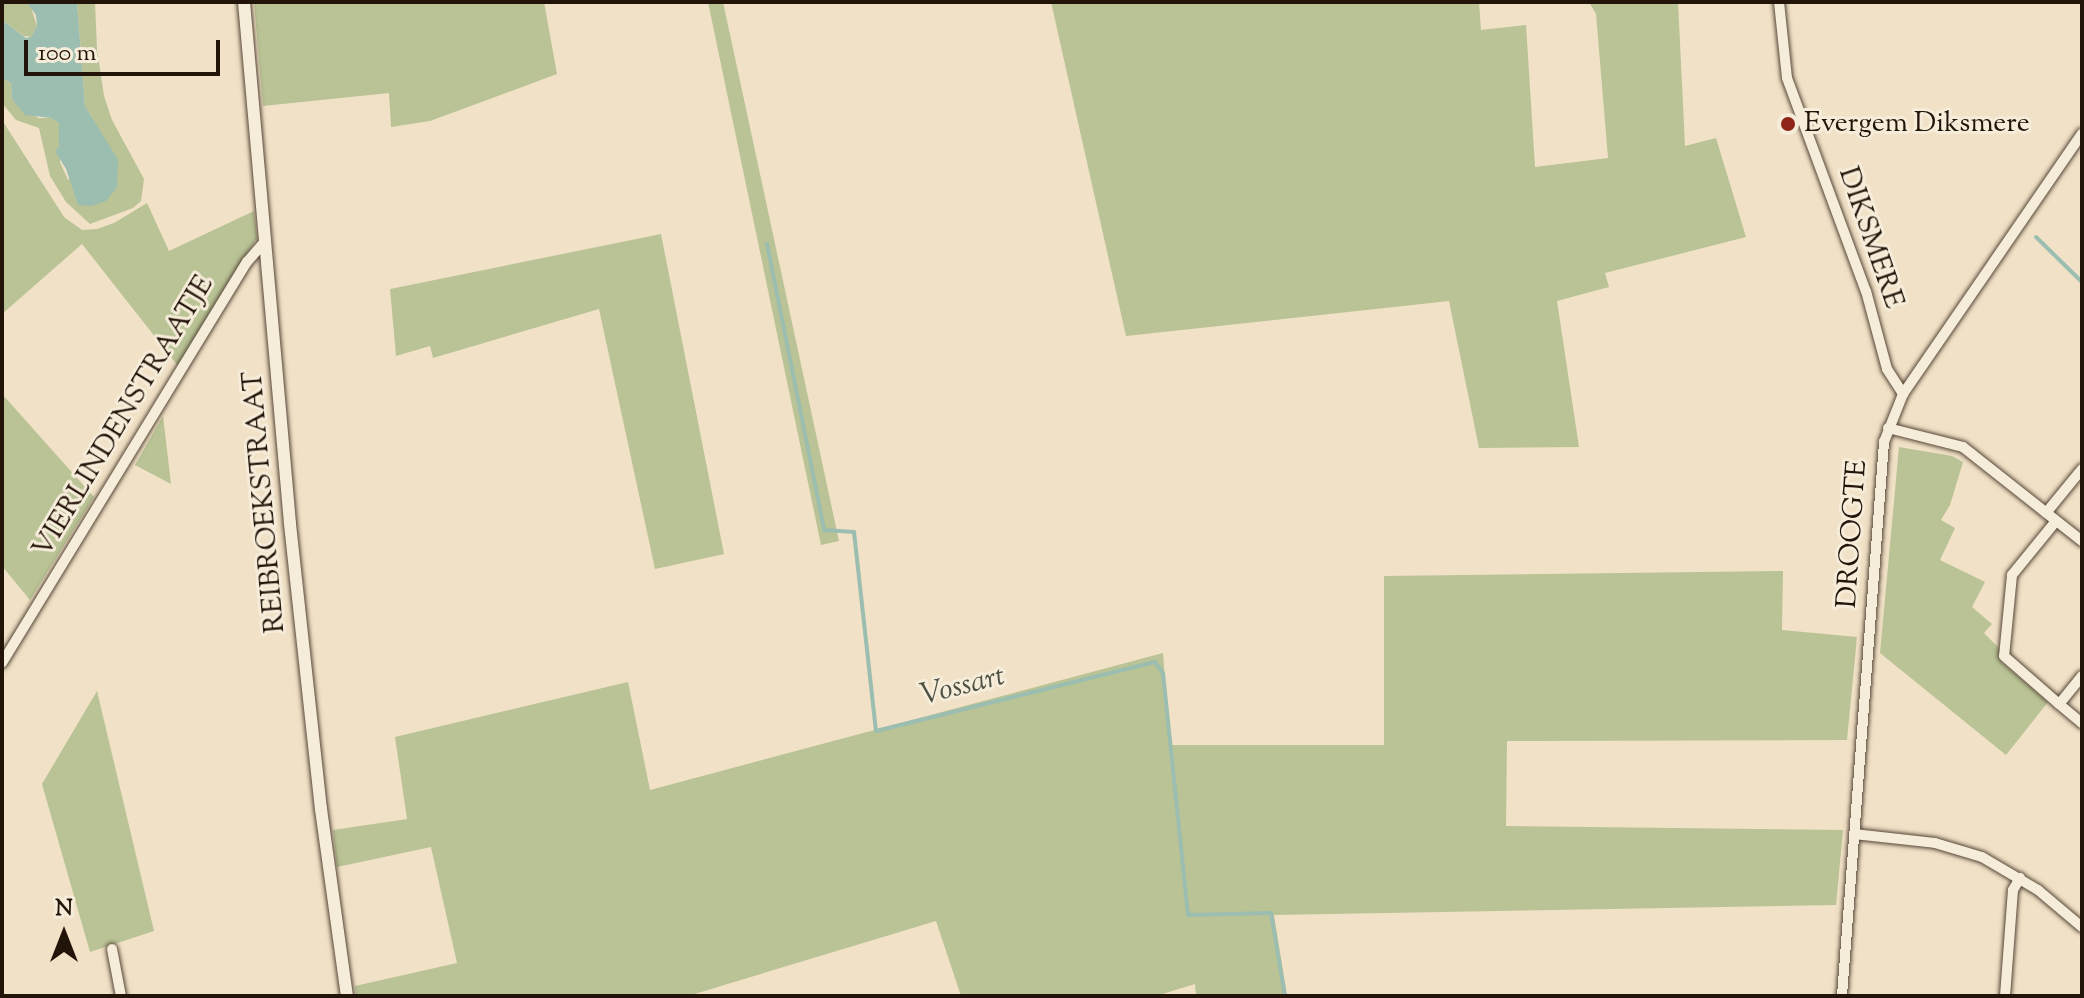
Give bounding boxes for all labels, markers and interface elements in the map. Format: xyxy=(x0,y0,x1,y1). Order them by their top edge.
scale bar xyxy=(28,24,224,74)
text: 100 m xyxy=(38,37,96,71)
place label: Evergem Diksmere xyxy=(1804,107,2030,141)
marker: Evergem Diksmere xyxy=(1779,115,1797,133)
street label: DIKSMERE xyxy=(1830,163,1910,313)
street label: VIERLINDENSTRAATJE xyxy=(26,270,222,564)
street label: REIBROEKSTRAAT xyxy=(237,370,293,634)
street label: DROOGTE xyxy=(1831,459,1875,609)
water label: Vossart xyxy=(917,659,1009,715)
north arrow xyxy=(24,894,104,974)
text: N xyxy=(55,894,73,926)

